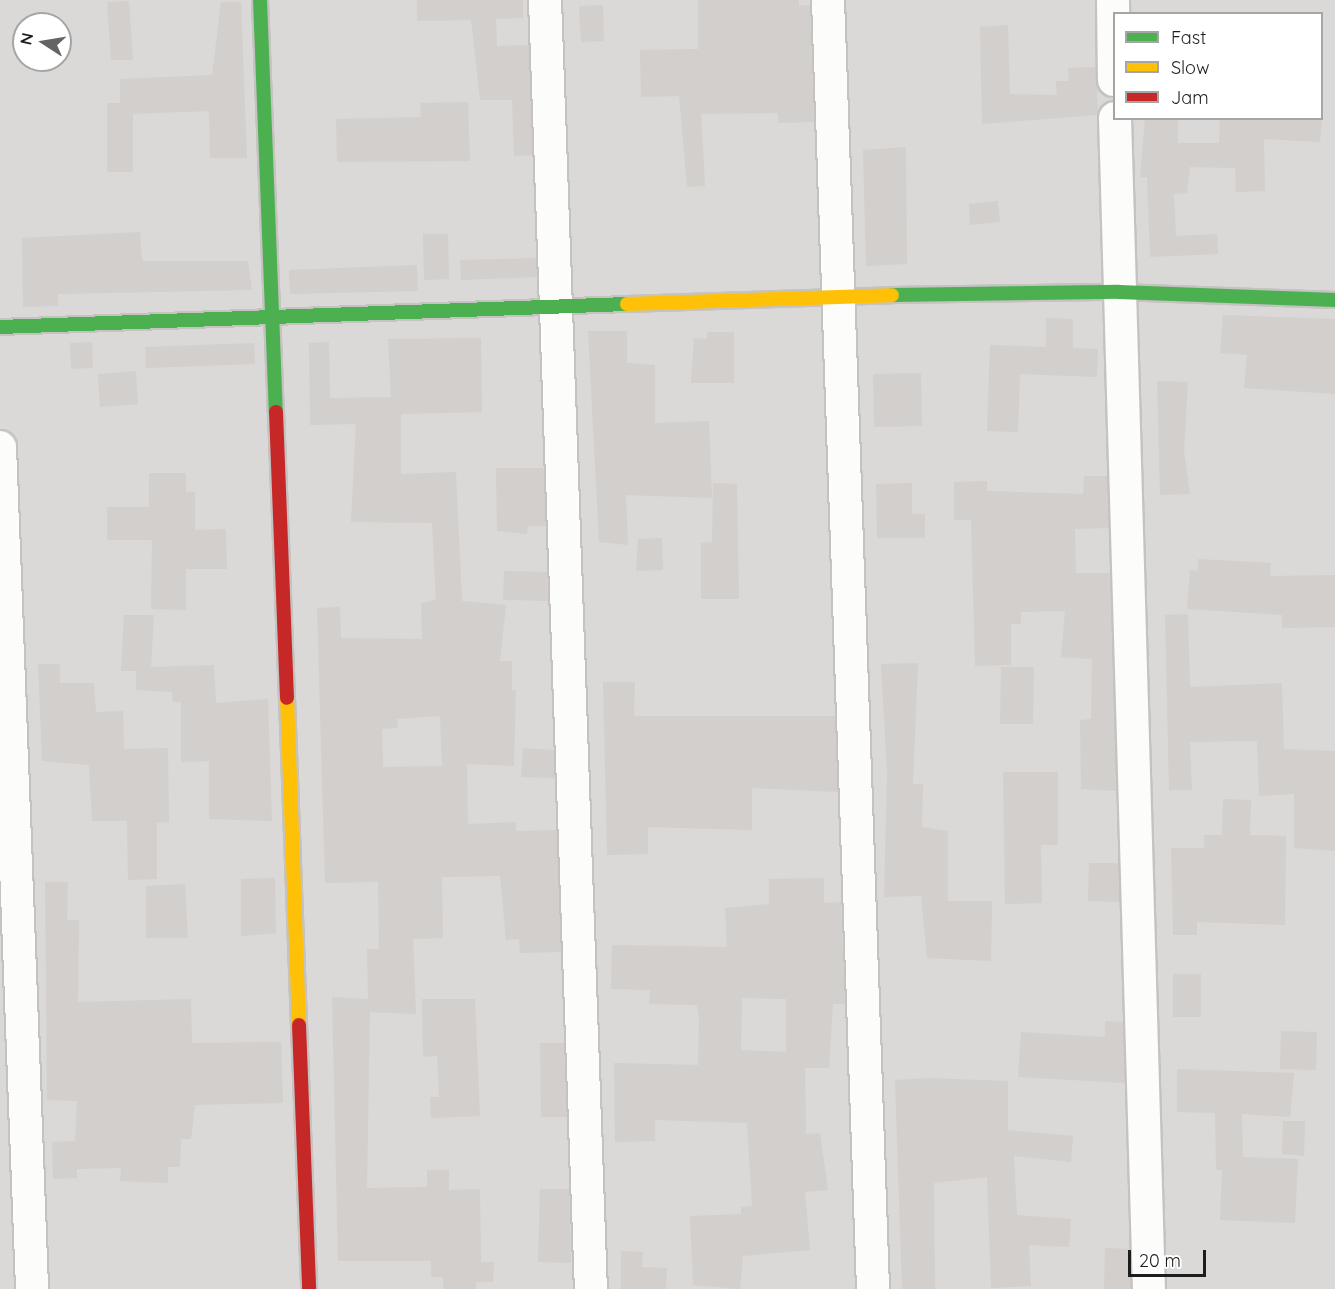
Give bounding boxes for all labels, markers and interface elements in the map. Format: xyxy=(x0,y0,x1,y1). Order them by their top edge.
north arrow xyxy=(12,12,72,72)
legend xyxy=(1113,12,1323,120)
text: Fast xyxy=(1171,26,1206,49)
text: N xyxy=(15,31,37,47)
text: Slow xyxy=(1171,56,1209,79)
text: Jam xyxy=(1171,86,1209,109)
scale bar xyxy=(1131,1238,1209,1276)
text: 20 m xyxy=(1139,1249,1181,1272)

